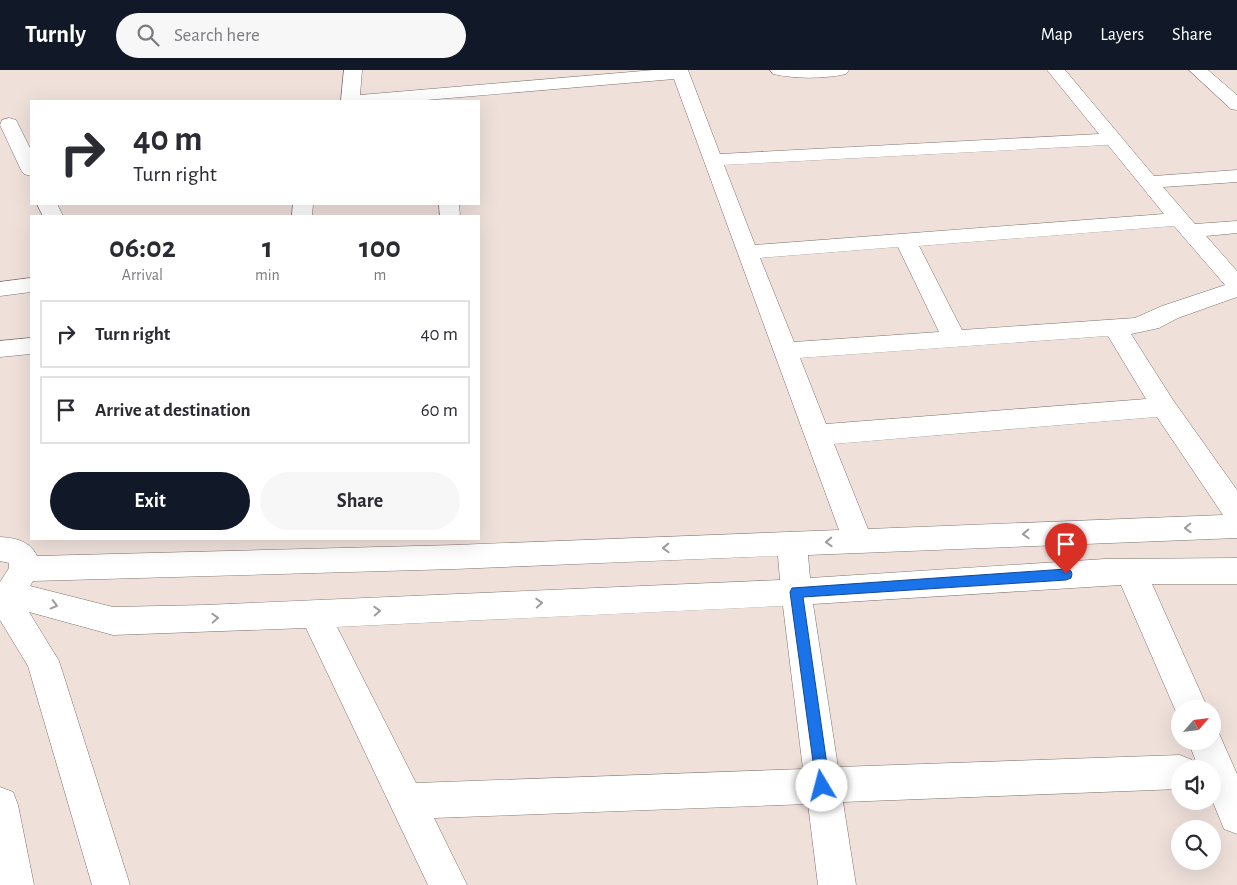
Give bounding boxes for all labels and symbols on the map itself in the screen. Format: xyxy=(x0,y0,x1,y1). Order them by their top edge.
one-way arrow xyxy=(1184,522,1192,533)
pin xyxy=(1045,523,1087,574)
one-way arrow xyxy=(1022,529,1030,539)
one-way arrow xyxy=(824,536,832,547)
one-way arrow xyxy=(662,543,670,554)
one-way arrow xyxy=(536,598,544,609)
one-way arrow xyxy=(50,600,58,610)
one-way arrow xyxy=(373,605,381,616)
one-way arrow xyxy=(211,613,219,624)
north arrow xyxy=(1171,700,1221,750)
position arrow xyxy=(795,759,847,811)

